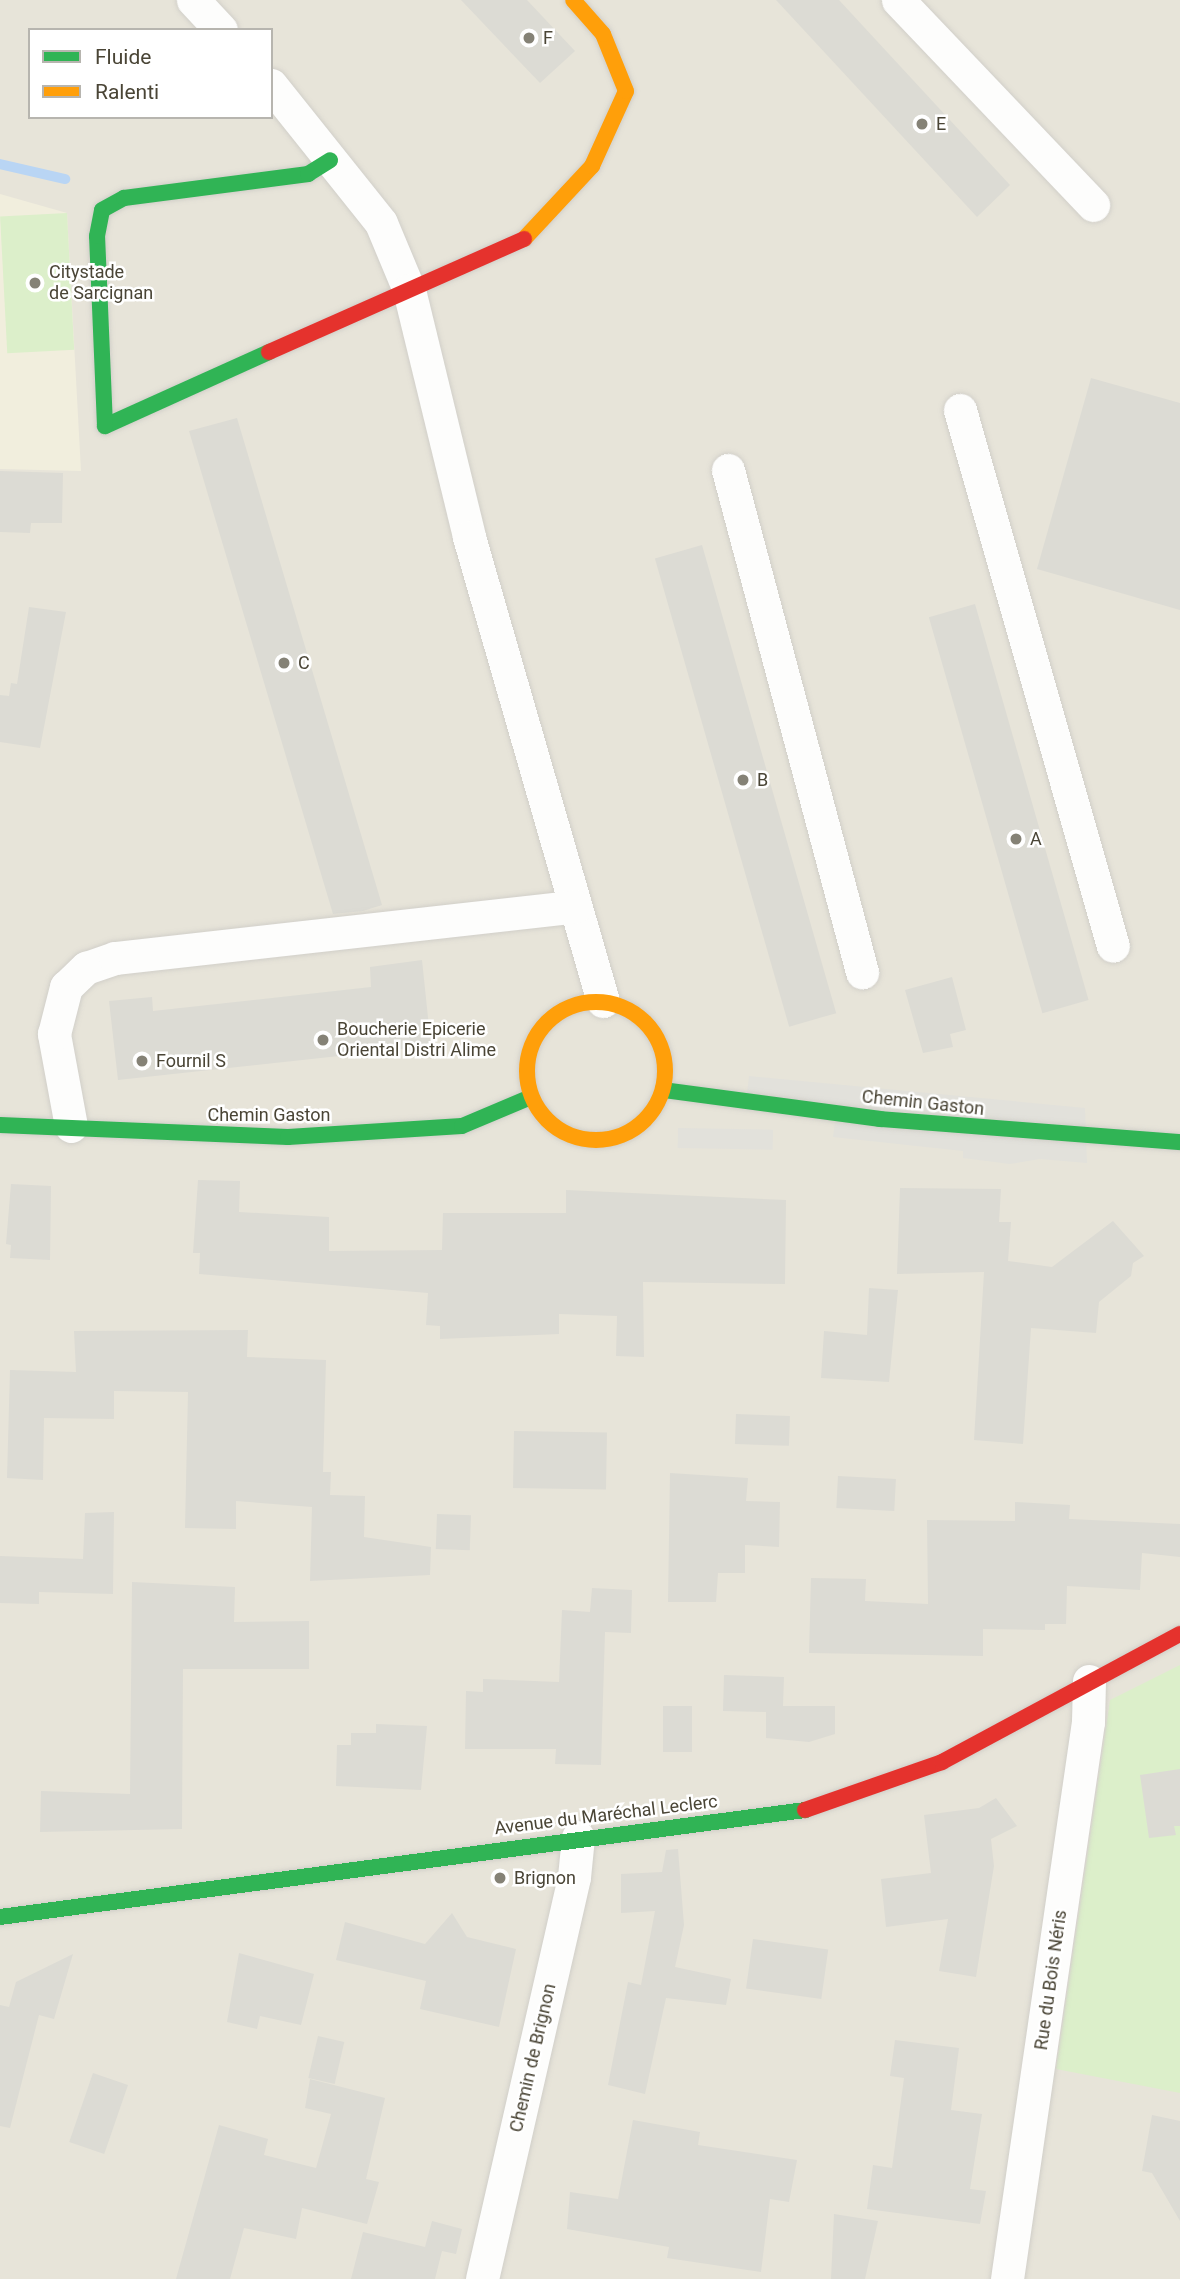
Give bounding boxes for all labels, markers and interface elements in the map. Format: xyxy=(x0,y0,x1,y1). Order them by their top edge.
place label: F xyxy=(543,27,553,49)
legend xyxy=(28,28,273,119)
marker: F xyxy=(521,30,537,46)
text: Fluide xyxy=(95,45,151,69)
text: Ralenti xyxy=(95,80,159,104)
place label: E xyxy=(936,113,946,135)
marker: E xyxy=(914,116,930,132)
place label: Citystade de Sarcignan xyxy=(49,262,153,304)
marker: Citystade de Sarcignan xyxy=(27,275,43,291)
place label: C xyxy=(298,652,310,674)
marker: C xyxy=(276,655,292,671)
place label: B xyxy=(757,769,768,791)
marker: B xyxy=(735,772,751,788)
place label: A xyxy=(1030,828,1042,850)
marker: A xyxy=(1008,831,1024,847)
place label: Boucherie Epicerie Oriental Distri Alime xyxy=(337,1019,496,1062)
marker: Boucherie Epicerie Oriental Distri Alime xyxy=(315,1032,331,1048)
place label: Fournil S xyxy=(156,1050,226,1072)
marker: Fournil S xyxy=(134,1053,150,1069)
street label: Chemin Gaston xyxy=(861,1086,985,1120)
street label: Chemin Gaston xyxy=(207,1104,331,1126)
street label: Avenue du Maréchal Leclerc xyxy=(493,1791,719,1839)
place label: Brignon xyxy=(514,1867,576,1889)
marker: Brignon xyxy=(492,1870,508,1886)
street label: Rue du Bois Néris xyxy=(1030,1909,1072,2051)
street label: Chemin de Brignon xyxy=(505,1982,561,2134)

